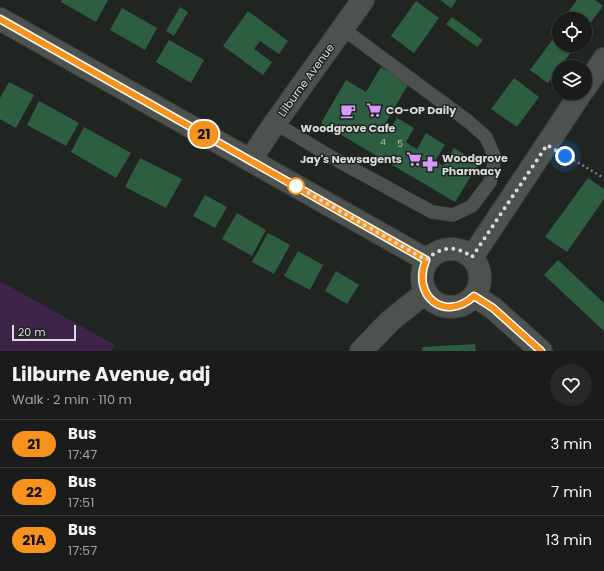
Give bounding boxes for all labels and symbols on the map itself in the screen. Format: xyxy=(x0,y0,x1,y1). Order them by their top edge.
street label: Lilburne Avenue xyxy=(274,40,338,120)
supermarket icon: CO-OP Daily xyxy=(365,101,383,119)
cafe icon: Woodgrove Cafe xyxy=(339,102,357,120)
place label: CO-OP Daily xyxy=(386,102,456,118)
place label: Woodgrove Cafe xyxy=(301,120,396,136)
line badge: 21 xyxy=(186,121,222,147)
house number: 4 xyxy=(380,136,386,148)
house number: 5 xyxy=(397,138,403,150)
your location xyxy=(555,146,575,166)
supermarket icon: Jay's Newsagents xyxy=(405,150,423,168)
place label: Woodgrove Pharmacy xyxy=(442,150,508,179)
place label: Jay's Newsagents xyxy=(300,151,402,167)
pharmacy icon: Woodgrove Pharmacy xyxy=(421,155,439,173)
unlabelled marker xyxy=(287,177,305,195)
scale bar xyxy=(12,323,76,342)

